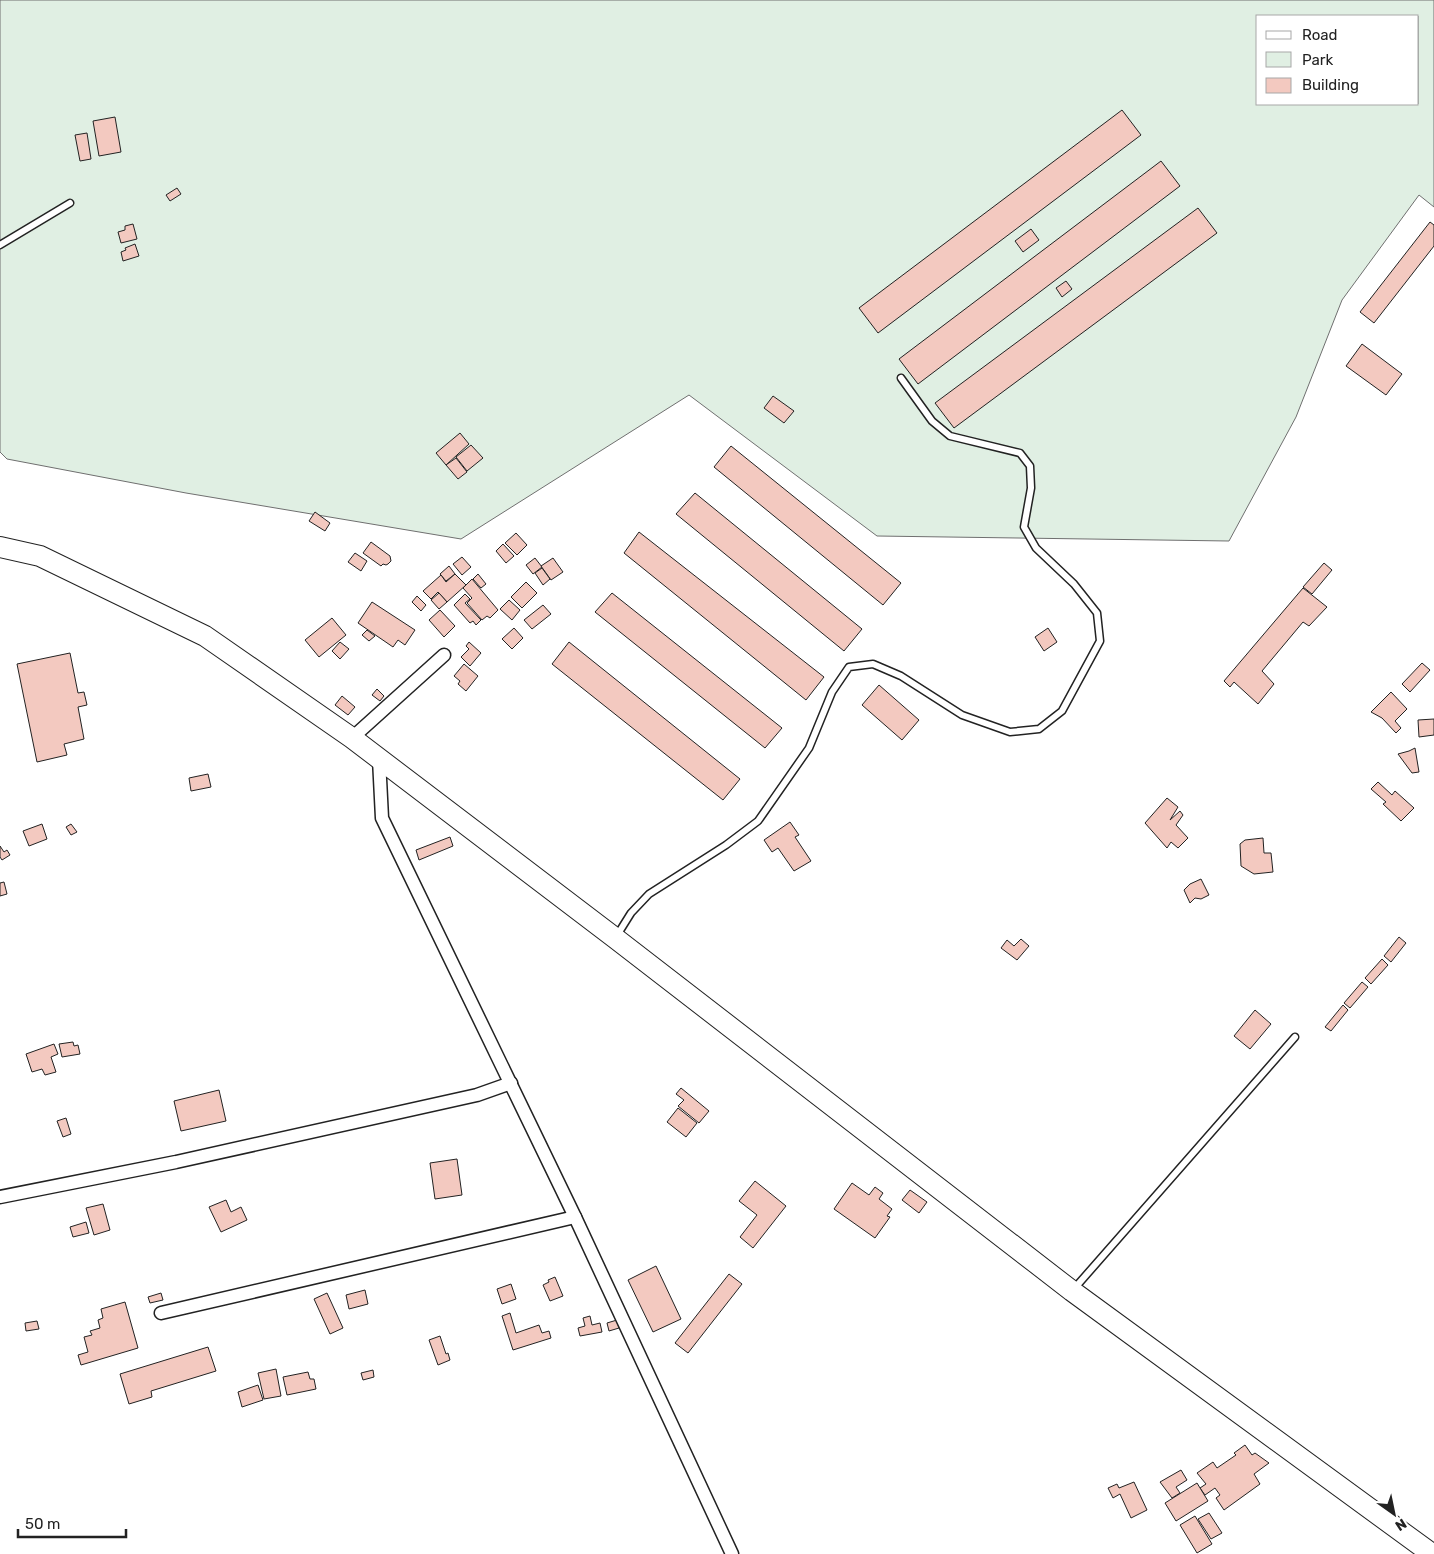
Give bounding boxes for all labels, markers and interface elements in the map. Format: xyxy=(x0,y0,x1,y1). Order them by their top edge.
legend xyxy=(1256,15,1419,105)
text: Road xyxy=(1302,26,1338,44)
text: Park xyxy=(1302,51,1333,69)
text: Building xyxy=(1302,76,1359,94)
north arrow xyxy=(1369,1489,1419,1539)
scale bar xyxy=(18,1506,125,1538)
text: 50 m xyxy=(25,1515,60,1533)
text: N xyxy=(1392,1515,1410,1534)

